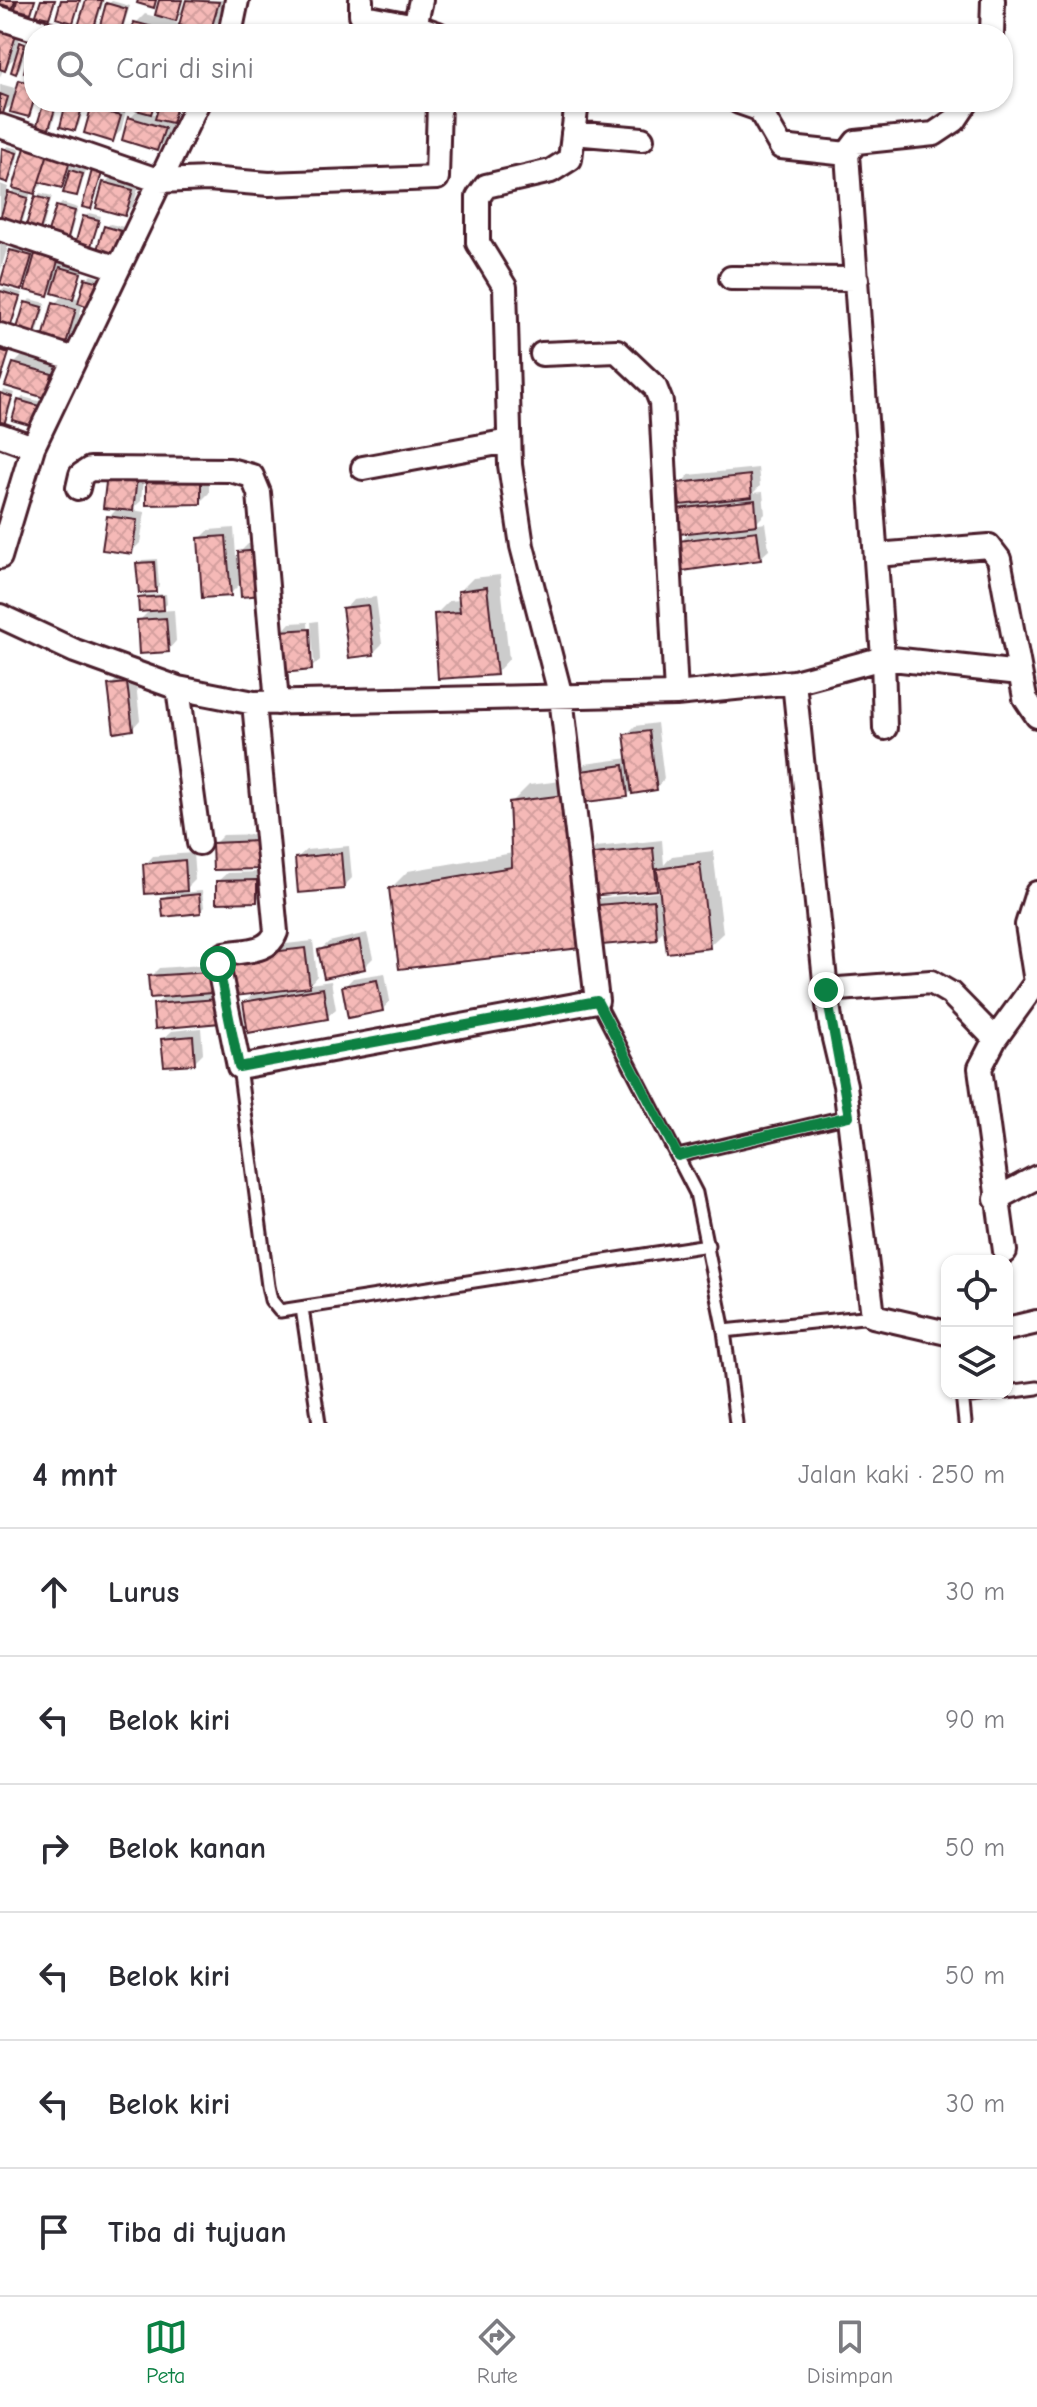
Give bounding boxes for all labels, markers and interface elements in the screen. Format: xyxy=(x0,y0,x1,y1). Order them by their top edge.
search box xyxy=(24,24,1013,112)
icon: search xyxy=(52,46,96,90)
text: Cari di sini xyxy=(116,51,254,86)
route start xyxy=(200,946,236,982)
route end xyxy=(808,972,844,1008)
map controls xyxy=(941,1255,1013,1399)
button: locate xyxy=(941,1255,1013,1327)
button: layers xyxy=(941,1327,1013,1399)
text: 4 mnt xyxy=(32,1455,117,1495)
text: Jalan kaki · 250 m xyxy=(798,1460,1005,1490)
icon: ahead xyxy=(32,1570,76,1614)
text: Lurus xyxy=(108,1575,179,1610)
text: 30 m xyxy=(946,1577,1005,1607)
icon: left xyxy=(32,1698,76,1742)
text: Belok kiri xyxy=(108,1703,230,1738)
text: 90 m xyxy=(945,1705,1005,1735)
icon: right xyxy=(32,1826,76,1870)
text: Belok kanan xyxy=(108,1831,266,1866)
text: 50 m xyxy=(945,1833,1005,1863)
icon: left xyxy=(32,1954,76,1998)
text: Belok kiri xyxy=(108,1959,230,1994)
text: 50 m xyxy=(945,1961,1005,1991)
icon: left xyxy=(32,2082,76,2126)
text: Belok kiri xyxy=(108,2087,230,2122)
text: 30 m xyxy=(946,2089,1005,2119)
icon: arrive xyxy=(32,2210,76,2254)
text: Tiba di tujuan xyxy=(108,2215,287,2250)
tab: Peta xyxy=(144,2315,188,2389)
tab: Rute xyxy=(475,2315,519,2389)
tab: Disimpan xyxy=(807,2315,893,2389)

